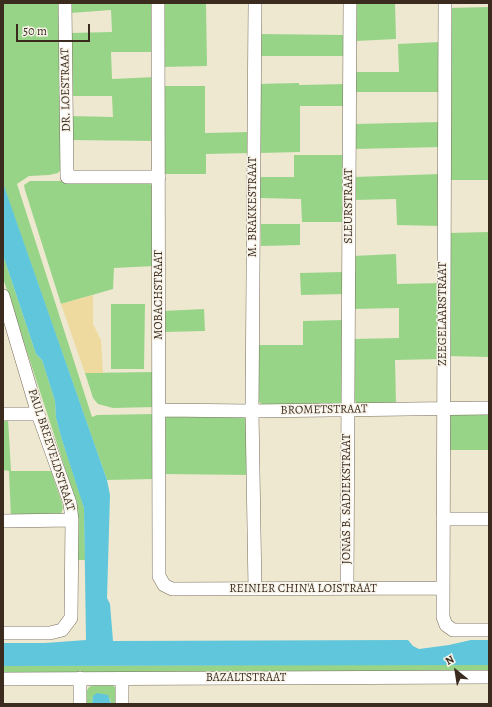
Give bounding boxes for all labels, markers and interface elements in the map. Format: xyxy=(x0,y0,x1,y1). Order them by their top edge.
scale bar xyxy=(18,16,92,42)
text: 50 m xyxy=(23,23,47,39)
street label: DR. LOESTRAAT xyxy=(58,48,74,132)
street label: M. BRAKKESTRAAT xyxy=(246,157,260,257)
street label: SLEURSTRAAT xyxy=(342,168,356,244)
street label: MOBACHSTRAAT xyxy=(152,250,166,340)
street label: ZEEGELAARSTRAAT xyxy=(436,262,450,366)
street label: PAUL BREEVELDSTRAAT xyxy=(24,387,78,513)
street label: BROMETSTRAAT xyxy=(280,402,368,418)
street label: JONAS B. SADIEKSTRAAT xyxy=(340,434,354,564)
street label: REINIER CHIN'A LOISTRAAT xyxy=(229,582,377,596)
north arrow xyxy=(436,651,476,691)
text: N xyxy=(443,652,457,669)
street label: BAZALTSTRAAT xyxy=(206,671,286,685)

